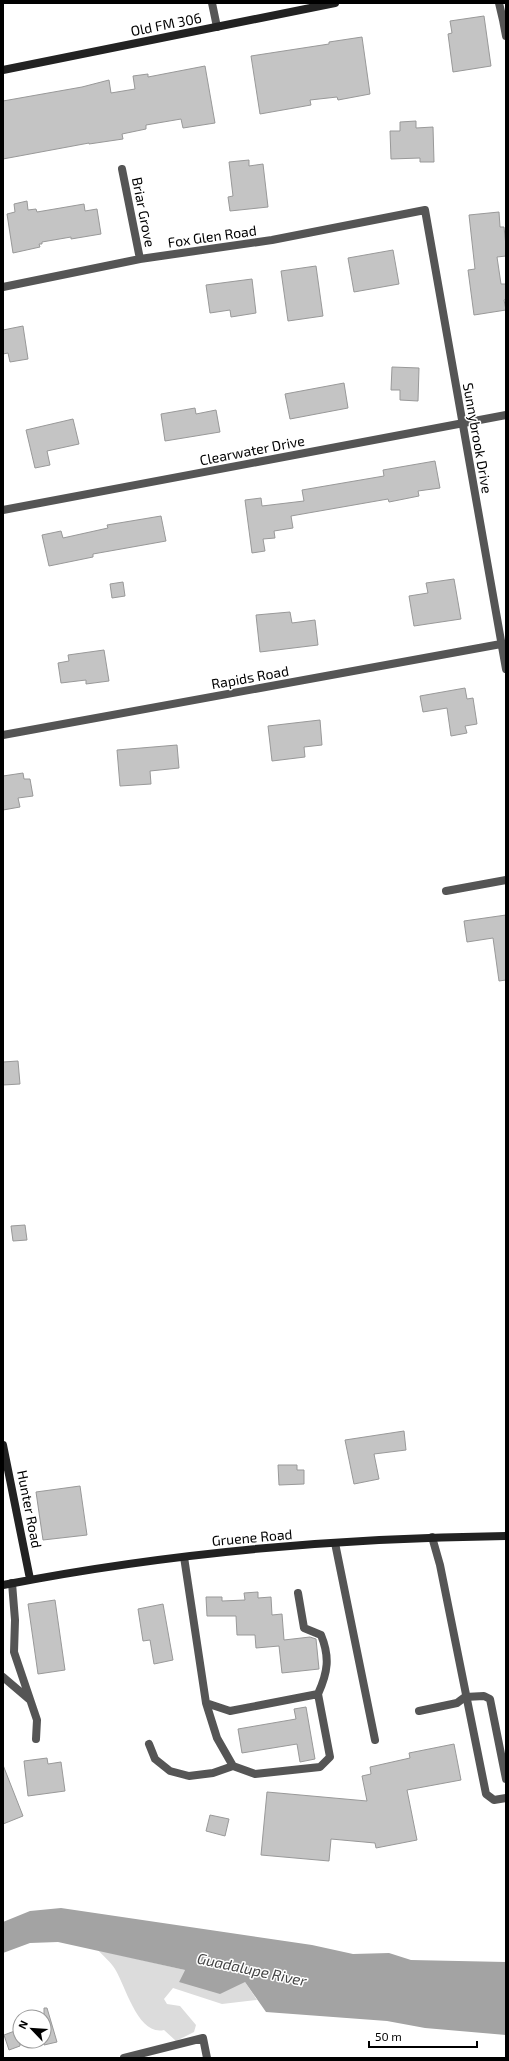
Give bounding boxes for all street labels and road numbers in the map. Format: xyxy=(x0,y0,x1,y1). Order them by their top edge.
street label: Old FM 306 xyxy=(129,9,203,39)
street label: Briar Grove xyxy=(129,176,159,248)
street label: Fox Glen Road xyxy=(166,221,258,251)
street label: Sunnybrook Drive xyxy=(460,381,496,495)
street label: Clearwater Drive xyxy=(198,431,306,469)
street label: Rapids Road xyxy=(210,662,290,692)
street label: Hunter Road xyxy=(14,1469,46,1549)
street label: Gruene Road xyxy=(211,1525,293,1549)

